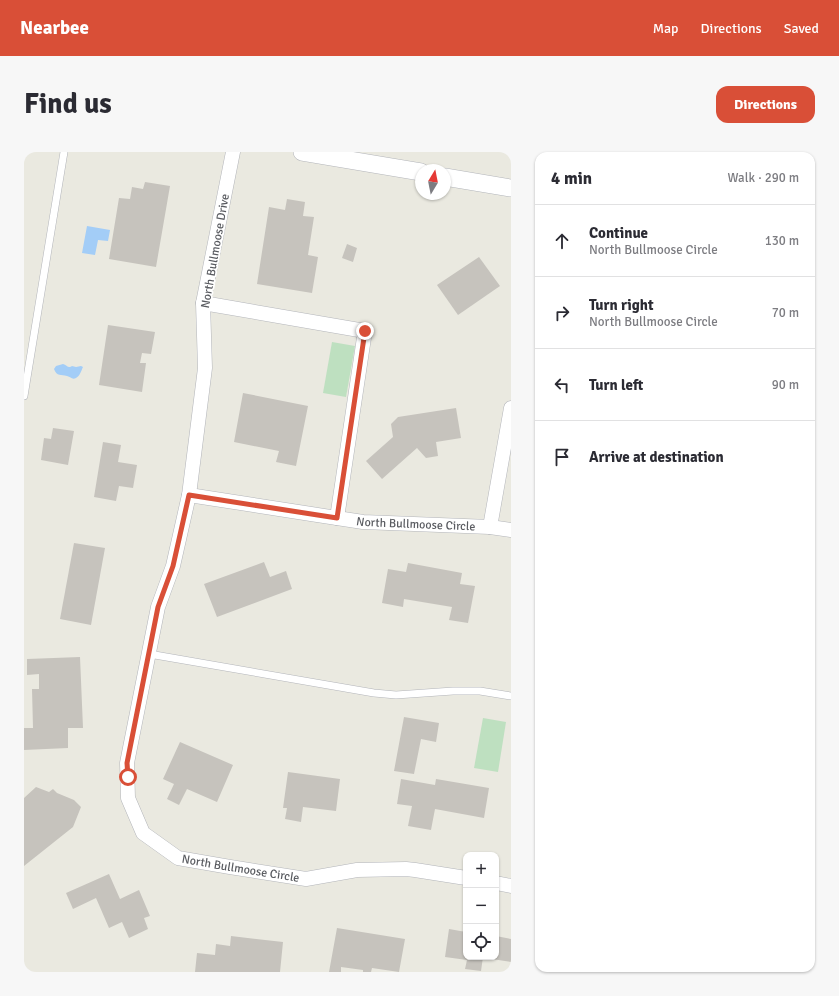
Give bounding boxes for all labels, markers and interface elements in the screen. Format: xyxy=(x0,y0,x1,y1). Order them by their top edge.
text: Nearbee xyxy=(20,16,89,40)
text: Map xyxy=(653,20,679,37)
text: Directions xyxy=(701,20,762,37)
text: Saved xyxy=(784,20,819,37)
button: Directions xyxy=(716,86,815,123)
text: Find us xyxy=(24,87,112,121)
north arrow xyxy=(415,164,451,200)
text: 4 min xyxy=(551,168,592,189)
text: Walk · 290 m xyxy=(728,170,799,186)
street label: North Bullmoose Drive xyxy=(198,193,233,309)
text: Continue xyxy=(589,224,648,242)
icon: ahead xyxy=(551,230,573,252)
text: 130 m xyxy=(765,233,799,249)
text: North Bullmoose Circle xyxy=(589,242,718,258)
text: Turn right xyxy=(589,296,654,314)
icon: right xyxy=(551,302,573,324)
text: 70 m xyxy=(772,305,799,321)
text: North Bullmoose Circle xyxy=(589,314,718,330)
route end xyxy=(356,322,374,340)
icon: left xyxy=(551,374,573,396)
text: Turn left xyxy=(589,376,643,394)
text: 90 m xyxy=(772,377,799,393)
icon: arrive xyxy=(551,446,573,468)
text: Arrive at destination xyxy=(589,448,724,466)
street label: North Bullmoose Circle xyxy=(355,514,476,534)
route start xyxy=(119,768,137,786)
street label: North Bullmoose Circle xyxy=(180,852,300,886)
map controls xyxy=(463,852,499,960)
button: + xyxy=(463,852,499,888)
button: − xyxy=(463,888,499,924)
button: locate xyxy=(463,924,499,960)

